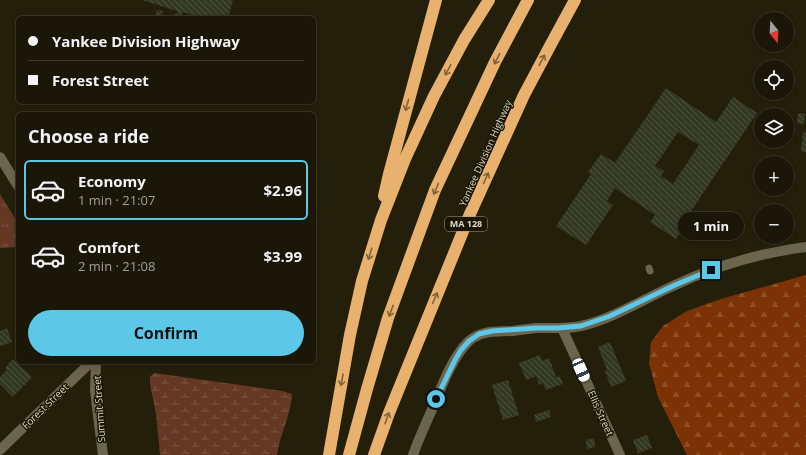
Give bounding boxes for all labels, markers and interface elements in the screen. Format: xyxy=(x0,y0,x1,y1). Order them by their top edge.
north arrow xyxy=(754,12,794,52)
map controls xyxy=(754,12,794,244)
text: Yankee Division Highway xyxy=(52,31,240,51)
one-way arrow xyxy=(493,53,500,65)
one-way arrow xyxy=(539,55,546,67)
button: locate xyxy=(754,60,794,100)
one-way arrow xyxy=(444,64,451,76)
text: Forest Street xyxy=(52,70,149,90)
street label: Yankee Division Highway xyxy=(455,97,515,209)
one-way arrow xyxy=(403,99,411,112)
button: layers xyxy=(754,108,794,148)
text: Choose a ride xyxy=(28,124,149,148)
button: + xyxy=(754,156,794,196)
text: Economy xyxy=(78,171,146,191)
icon: car xyxy=(30,172,66,208)
one-way arrow xyxy=(483,172,490,184)
text: $2.96 xyxy=(263,180,302,200)
one-way arrow xyxy=(431,183,439,195)
text: 1 min · 21:07 xyxy=(78,191,155,209)
button: − xyxy=(754,204,794,244)
callout: 1 min xyxy=(678,212,744,240)
road number: MA 128 xyxy=(445,217,487,231)
text: 1 min xyxy=(693,217,729,235)
text: Comfort xyxy=(78,237,140,257)
icon: car xyxy=(30,238,66,274)
text: $3.99 xyxy=(263,246,302,266)
one-way arrow xyxy=(366,247,374,259)
text: 2 min · 21:08 xyxy=(78,257,155,275)
route end xyxy=(702,261,720,279)
one-way arrow xyxy=(432,292,440,304)
one-way arrow xyxy=(386,305,394,317)
button: Confirm xyxy=(28,310,304,356)
car xyxy=(571,357,591,383)
one-way arrow xyxy=(337,374,345,387)
street label: Summit Street xyxy=(90,375,108,443)
street label: Forest Street xyxy=(19,380,72,432)
street label: Ellis Street xyxy=(585,388,617,438)
route start xyxy=(427,390,445,408)
one-way arrow xyxy=(384,412,391,425)

